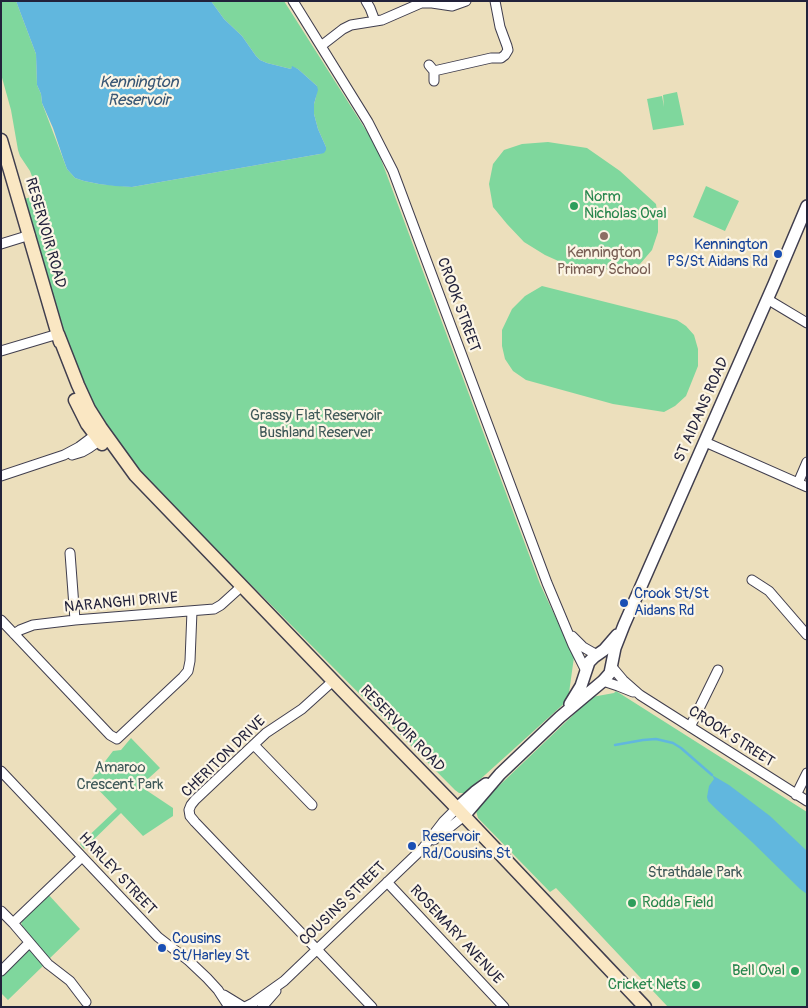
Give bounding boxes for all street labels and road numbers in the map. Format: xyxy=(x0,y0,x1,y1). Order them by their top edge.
street label: RESERVOIR ROAD xyxy=(21,176,69,290)
street label: CROOK STREET xyxy=(433,255,483,355)
street label: ST AIDANS ROAD xyxy=(671,355,733,465)
street label: NARANGHI DRIVE xyxy=(63,589,179,617)
street label: RESERVOIR ROAD xyxy=(356,682,448,776)
street label: CROOK STREET xyxy=(685,703,777,771)
street label: CHERITON DRIVE xyxy=(178,712,270,802)
street label: HARLEY STREET xyxy=(74,829,160,919)
street label: COUSINS STREET xyxy=(296,858,390,950)
street label: ROSEMARY AVENUE xyxy=(406,882,506,988)

